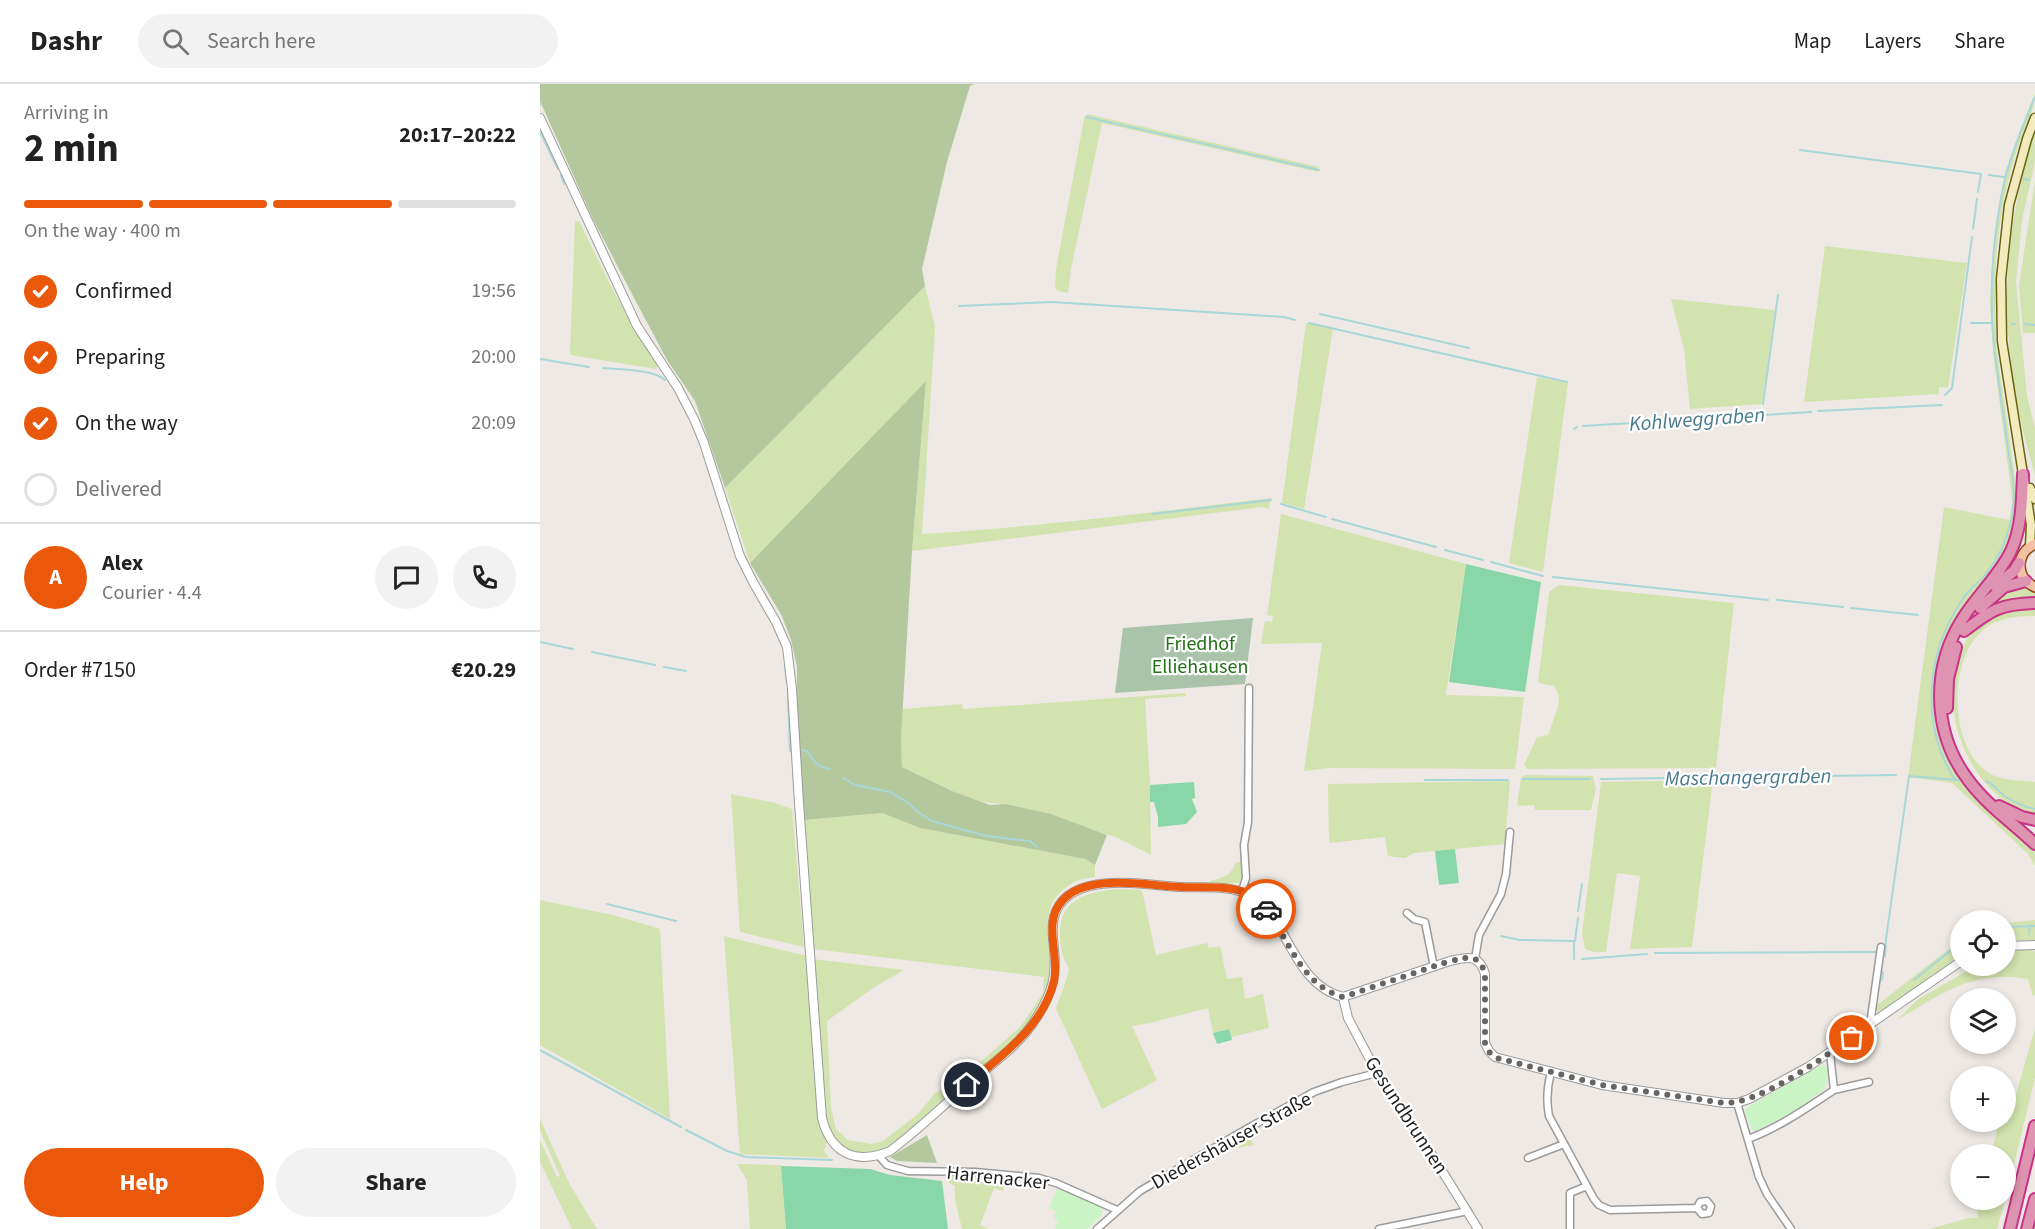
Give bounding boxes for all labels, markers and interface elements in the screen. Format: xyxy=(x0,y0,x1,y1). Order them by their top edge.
search box xyxy=(138,14,558,68)
text: Dashr xyxy=(30,21,102,61)
icon: search xyxy=(159,25,192,58)
text: Search here xyxy=(207,25,316,57)
text: Map xyxy=(1794,26,1831,56)
text: Layers xyxy=(1864,26,1921,56)
text: Share xyxy=(1954,26,2005,56)
text: Arriving in xyxy=(24,99,109,127)
text: 20:17–20:22 xyxy=(399,119,516,151)
text: 2 min xyxy=(24,121,119,177)
text: On the way · 400 m xyxy=(24,217,181,245)
icon: check xyxy=(24,275,57,308)
text: Confirmed xyxy=(75,275,172,307)
text: 19:56 xyxy=(471,277,516,305)
icon: check xyxy=(24,341,57,374)
text: Preparing xyxy=(75,341,165,373)
text: 20:00 xyxy=(471,343,516,371)
water label: Kohlweggraben xyxy=(1628,399,1766,439)
icon: check xyxy=(24,407,57,440)
text: On the way xyxy=(75,407,178,439)
text: 20:09 xyxy=(471,409,516,437)
text: Delivered xyxy=(75,473,162,505)
button: chat xyxy=(375,546,438,609)
button: phone xyxy=(453,546,516,609)
text: Alex xyxy=(102,547,143,579)
text: A xyxy=(49,561,62,593)
text: Courier · 4.4 xyxy=(102,579,202,607)
park label: Friedhof Elliehausen xyxy=(1152,630,1248,681)
text: Order #7150 xyxy=(24,654,136,686)
text: €20.29 xyxy=(451,654,516,686)
water label: Maschangergraben xyxy=(1664,761,1832,793)
courier xyxy=(1236,879,1296,939)
icon: car xyxy=(1250,893,1283,926)
map controls xyxy=(1950,910,2016,1210)
button: locate xyxy=(1950,910,2016,976)
button: layers xyxy=(1950,988,2016,1054)
pin xyxy=(1826,1012,1877,1063)
icon: bag xyxy=(1835,1021,1868,1054)
street label: Gesundbrunnen xyxy=(1358,1051,1455,1180)
pin xyxy=(941,1059,992,1110)
button: + xyxy=(1950,1066,2016,1132)
icon: home xyxy=(950,1068,983,1101)
street label: Diedershäuser Straße xyxy=(1146,1085,1317,1197)
button: − xyxy=(1950,1144,2016,1210)
button: Help xyxy=(24,1148,264,1217)
button: Share xyxy=(276,1148,516,1217)
street label: Harrenacker xyxy=(945,1159,1051,1197)

